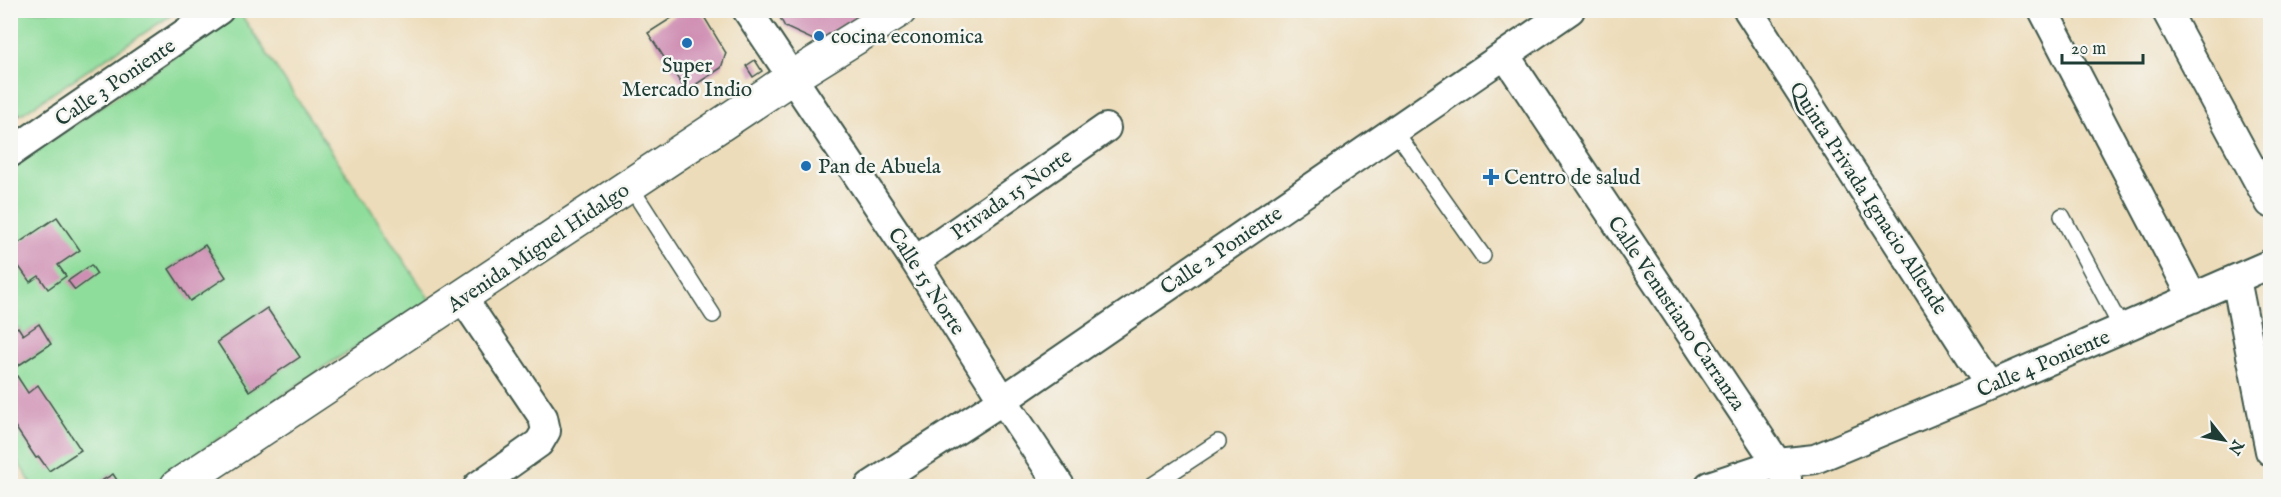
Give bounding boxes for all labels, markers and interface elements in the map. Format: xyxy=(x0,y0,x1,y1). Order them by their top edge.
place label: cocina economica xyxy=(831,24,984,51)
scale bar xyxy=(2062,27,2143,65)
marker: cocina economica xyxy=(812,29,826,43)
street label: Calle 3 Poniente xyxy=(50,33,181,133)
marker: Super Mercado Indio xyxy=(680,36,694,50)
text: 20 m xyxy=(2071,38,2106,61)
place label: Super Mercado Indio xyxy=(622,53,752,104)
street label: Quinta Privada Ignacio Allende xyxy=(1782,77,1953,321)
street label: Privada 15 Norte xyxy=(946,143,1078,247)
place label: Pan de Abuela xyxy=(818,154,942,181)
marker: Pan de Abuela xyxy=(799,159,813,173)
place label: Centro de salud xyxy=(1504,165,1641,192)
marker: Centro de salud xyxy=(1482,168,1500,186)
street label: Avenida Miguel Hidalgo xyxy=(442,177,635,320)
street label: Calle 2 Poniente xyxy=(1156,200,1288,302)
street label: Calle Venustiano Carranza xyxy=(1601,211,1751,417)
street label: Calle 15 Norte xyxy=(881,223,971,341)
street label: Calle 4 Poniente xyxy=(1973,324,2114,405)
north arrow xyxy=(2194,410,2254,470)
text: N xyxy=(2223,435,2248,458)

